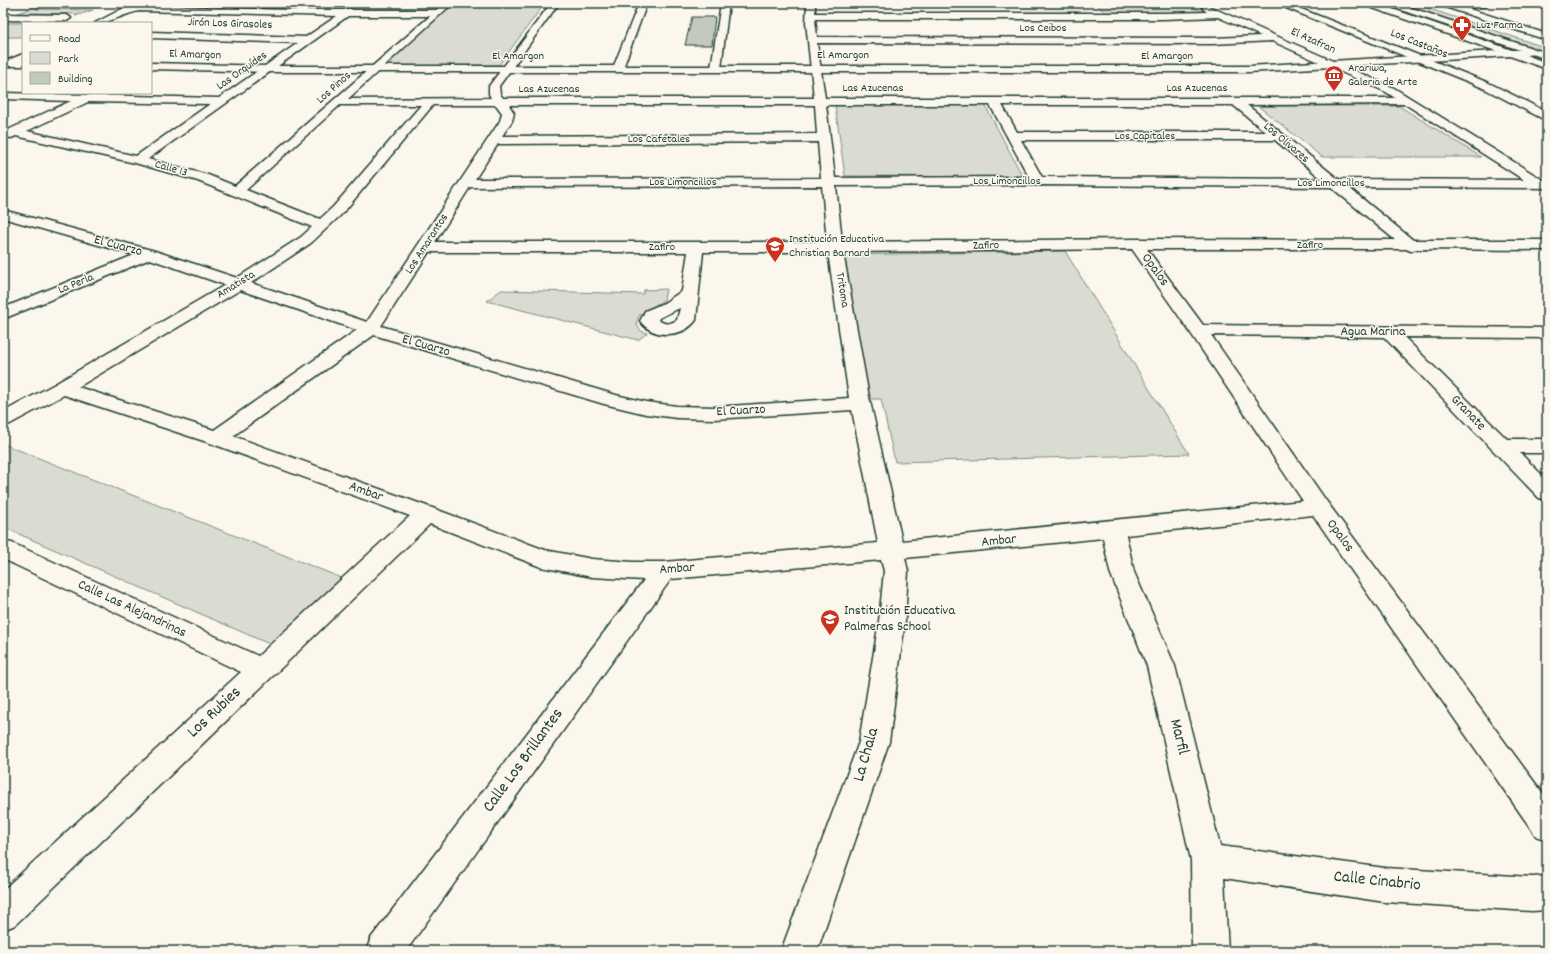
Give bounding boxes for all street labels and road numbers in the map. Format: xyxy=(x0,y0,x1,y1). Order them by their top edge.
street label: Jirón Los Girasoles xyxy=(187,14,273,34)
street label: Los Ceibos xyxy=(1019,20,1067,37)
street label: El Azafran xyxy=(1288,24,1339,59)
street label: Los Castaños xyxy=(1388,25,1450,63)
street label: El Amargon xyxy=(169,46,222,64)
street label: Las Orquídes xyxy=(213,47,271,95)
street label: El Amargon xyxy=(817,47,869,64)
street label: El Amargon xyxy=(492,48,544,65)
street label: El Amargon xyxy=(1141,48,1193,65)
street label: Los Pinos xyxy=(313,68,355,108)
street label: Las Azucenas xyxy=(843,80,903,97)
street label: Las Azucenas xyxy=(1167,80,1227,97)
street label: Las Azucenas xyxy=(519,81,579,98)
street label: Los Olivares xyxy=(1259,119,1313,167)
street label: Los Capitales xyxy=(1115,128,1175,145)
street label: Los Cafetales xyxy=(628,131,690,148)
street label: Calle 13 xyxy=(153,156,189,182)
street label: Los Limoncillos xyxy=(973,173,1041,190)
street label: Los Limoncillos xyxy=(649,174,717,191)
street label: Los Limoncillos xyxy=(1297,175,1365,192)
street label: Los Amarantos xyxy=(401,210,453,278)
street label: El Cuarzo xyxy=(92,230,144,262)
street label: Zafiro xyxy=(973,237,999,255)
street label: Zafiro xyxy=(1297,237,1323,254)
street label: Zafiro xyxy=(649,239,675,256)
street label: Opalos xyxy=(1136,249,1174,291)
street label: Amatista xyxy=(214,266,259,303)
street label: La Perla xyxy=(56,269,97,299)
street label: Tritoma xyxy=(831,271,853,309)
street label: Agua Marina xyxy=(1340,322,1406,342)
street label: El Cuarzo xyxy=(400,330,452,362)
street label: Granate xyxy=(1446,391,1490,435)
street label: El Cuarzo xyxy=(716,400,766,422)
street label: Ambar xyxy=(346,477,387,508)
street label: Opalos xyxy=(1321,515,1359,557)
street label: Ambar xyxy=(981,529,1018,553)
street label: Ambar xyxy=(659,558,696,580)
street label: Calle Las Alejandrinas xyxy=(74,575,190,643)
street label: Los Rubies xyxy=(183,682,247,744)
street label: Calle Los Brillantes xyxy=(478,704,570,818)
street label: Marfil xyxy=(1162,717,1194,757)
street label: La Chala xyxy=(848,724,886,785)
street label: Calle Cinabrio xyxy=(1332,865,1422,899)

